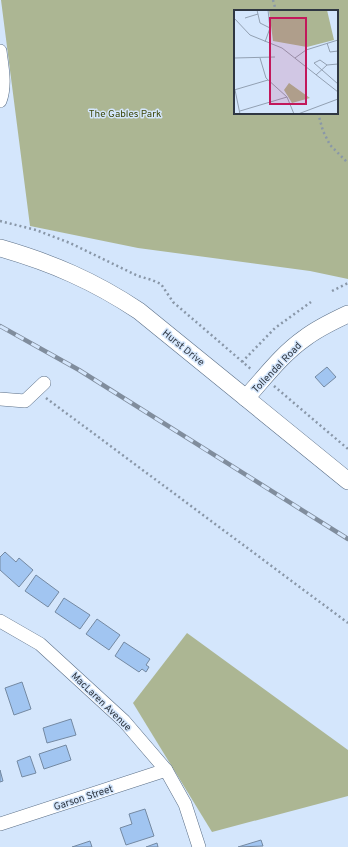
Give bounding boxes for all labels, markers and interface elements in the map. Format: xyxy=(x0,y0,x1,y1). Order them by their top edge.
inset map xyxy=(234,10,338,114)
park label: The Gables Park xyxy=(89,108,161,121)
street label: Hurst Drive xyxy=(159,327,207,369)
street label: Tollendal Road xyxy=(249,340,305,396)
street label: MacLaren Avenue xyxy=(68,670,134,734)
street label: Garson Street xyxy=(52,783,115,814)

